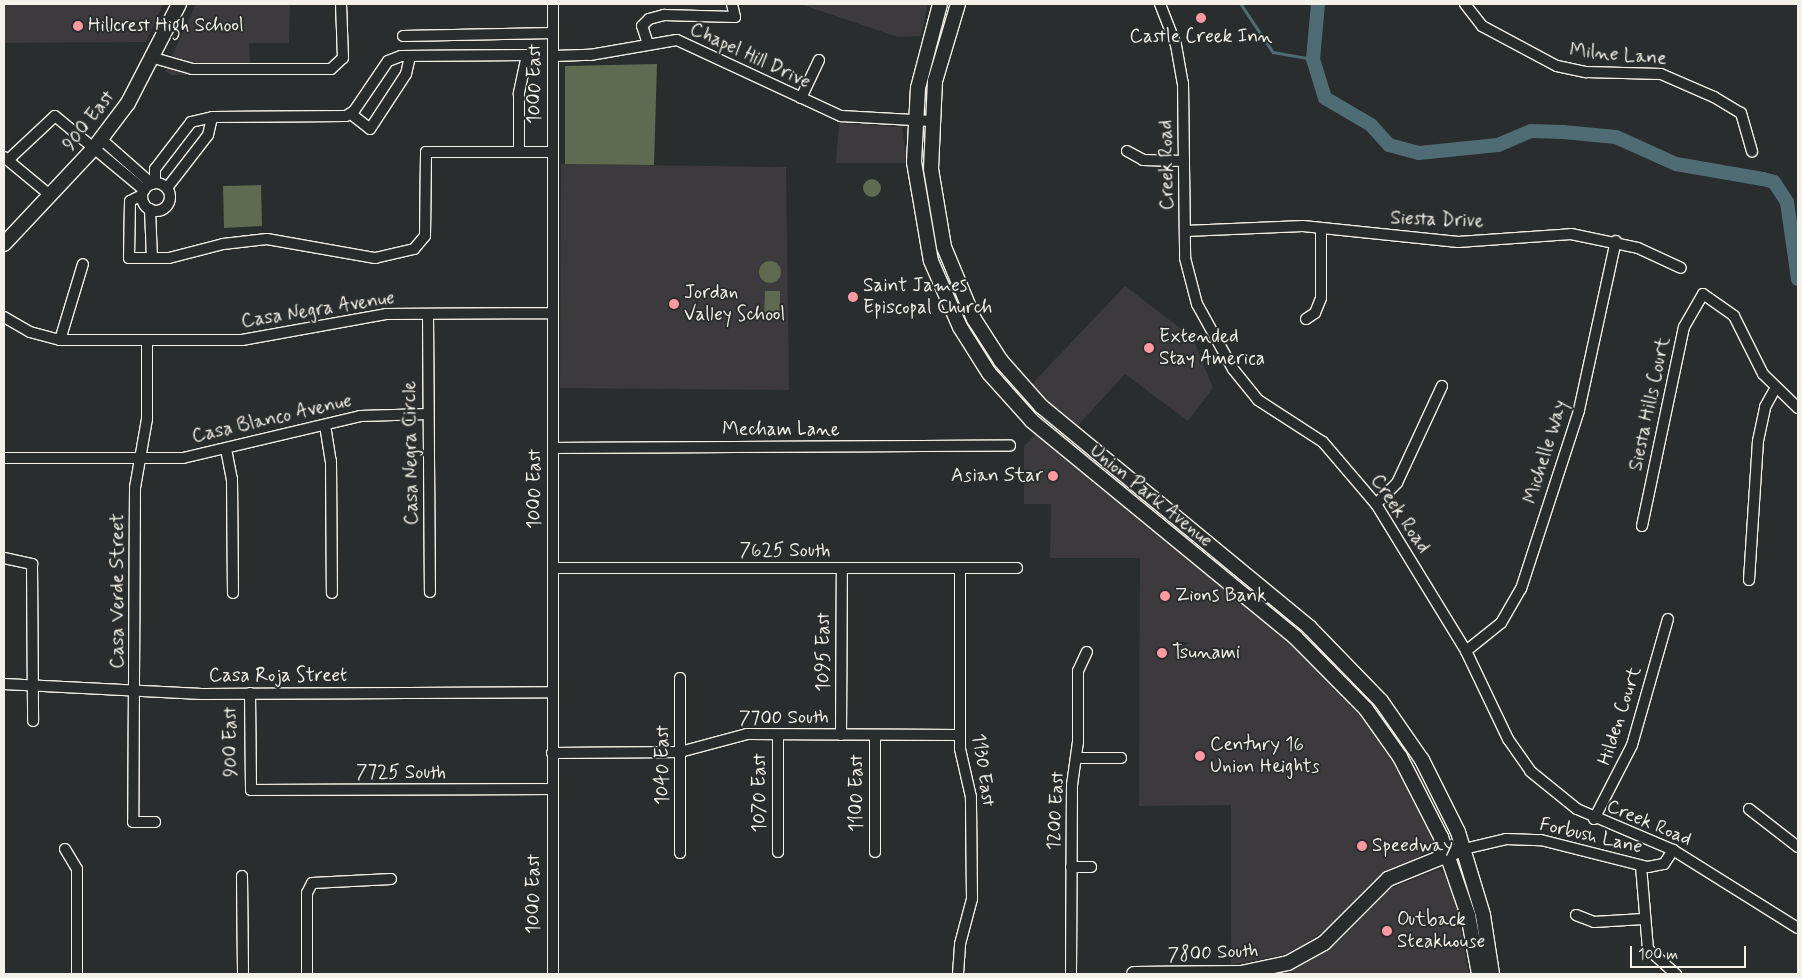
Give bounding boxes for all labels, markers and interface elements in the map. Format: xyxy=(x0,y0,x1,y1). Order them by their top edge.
marker: Castle Creek Inn xyxy=(1195,12,1207,24)
place label: Hillcrest High School xyxy=(88,15,244,37)
street label: Chapel Hill Drive xyxy=(686,18,814,94)
marker: Hillcrest High School xyxy=(72,20,84,32)
place label: Castle Creek Inn xyxy=(1132,26,1270,48)
street label: Milne Lane xyxy=(1570,40,1666,70)
street label: 1000 East xyxy=(524,44,546,124)
street label: 900 East xyxy=(58,86,120,156)
street label: Creek Road xyxy=(1155,119,1179,211)
street label: Siesta Drive xyxy=(1390,207,1484,233)
place label: Saint James Episcopal Church xyxy=(863,275,997,319)
place label: Jordan Valley School xyxy=(684,282,786,326)
street label: Casa Negra Avenue xyxy=(238,286,398,334)
marker: Saint James Episcopal Church xyxy=(847,291,859,303)
marker: Jordan Valley School xyxy=(668,298,680,310)
place label: Extended Stay America xyxy=(1159,326,1266,370)
street label: Siesta Hills Court xyxy=(1625,335,1675,473)
marker: Extended Stay America xyxy=(1143,342,1155,354)
street label: Casa Negra Circle xyxy=(398,380,424,526)
street label: Casa Blanco Avenue xyxy=(188,389,356,449)
street label: Michelle Way xyxy=(1519,396,1573,508)
street label: Mecham Lane xyxy=(723,419,839,441)
street label: Union Park Avenue xyxy=(1085,439,1217,553)
street label: 1000 East xyxy=(524,449,546,529)
place label: Asian Star xyxy=(954,465,1043,487)
marker: Asian Star xyxy=(1047,470,1059,482)
street label: Creek Road xyxy=(1365,470,1435,558)
street label: Casa Verde Street xyxy=(107,515,129,667)
street label: 7625 South xyxy=(739,540,831,562)
place label: Zions Bank xyxy=(1175,585,1267,607)
marker: Zions Bank xyxy=(1159,590,1171,602)
street label: 1095 East xyxy=(813,612,835,692)
place label: Tsunami xyxy=(1172,642,1240,664)
marker: Tsunami xyxy=(1156,647,1168,659)
street label: Casa Roja Street xyxy=(207,665,349,687)
street label: Hilden Court xyxy=(1594,665,1646,767)
street label: 7700 South xyxy=(739,706,829,730)
street label: 900 East xyxy=(219,707,243,777)
street label: 1040 East xyxy=(652,725,674,805)
street label: 1130 East xyxy=(967,732,999,808)
place label: Century 16 Union Heights xyxy=(1210,734,1319,778)
marker: Century 16 Union Heights xyxy=(1194,750,1206,762)
street label: 1070 East xyxy=(749,753,771,833)
street label: 1100 East xyxy=(846,754,868,832)
street label: 7725 South xyxy=(356,762,446,784)
street label: 1200 East xyxy=(1043,771,1069,851)
street label: Creek Road xyxy=(1603,795,1695,851)
street label: Forbush Lane xyxy=(1537,813,1645,859)
place label: Speedway xyxy=(1372,835,1453,857)
marker: Speedway xyxy=(1356,840,1368,852)
street label: 1000 East xyxy=(523,854,545,934)
place label: Outback Steakhouse xyxy=(1397,909,1485,953)
marker: Outback Steakhouse xyxy=(1381,925,1393,937)
scale bar xyxy=(1632,936,1748,968)
street label: 7800 South xyxy=(1167,939,1259,967)
text: 100 m xyxy=(1638,945,1678,965)

